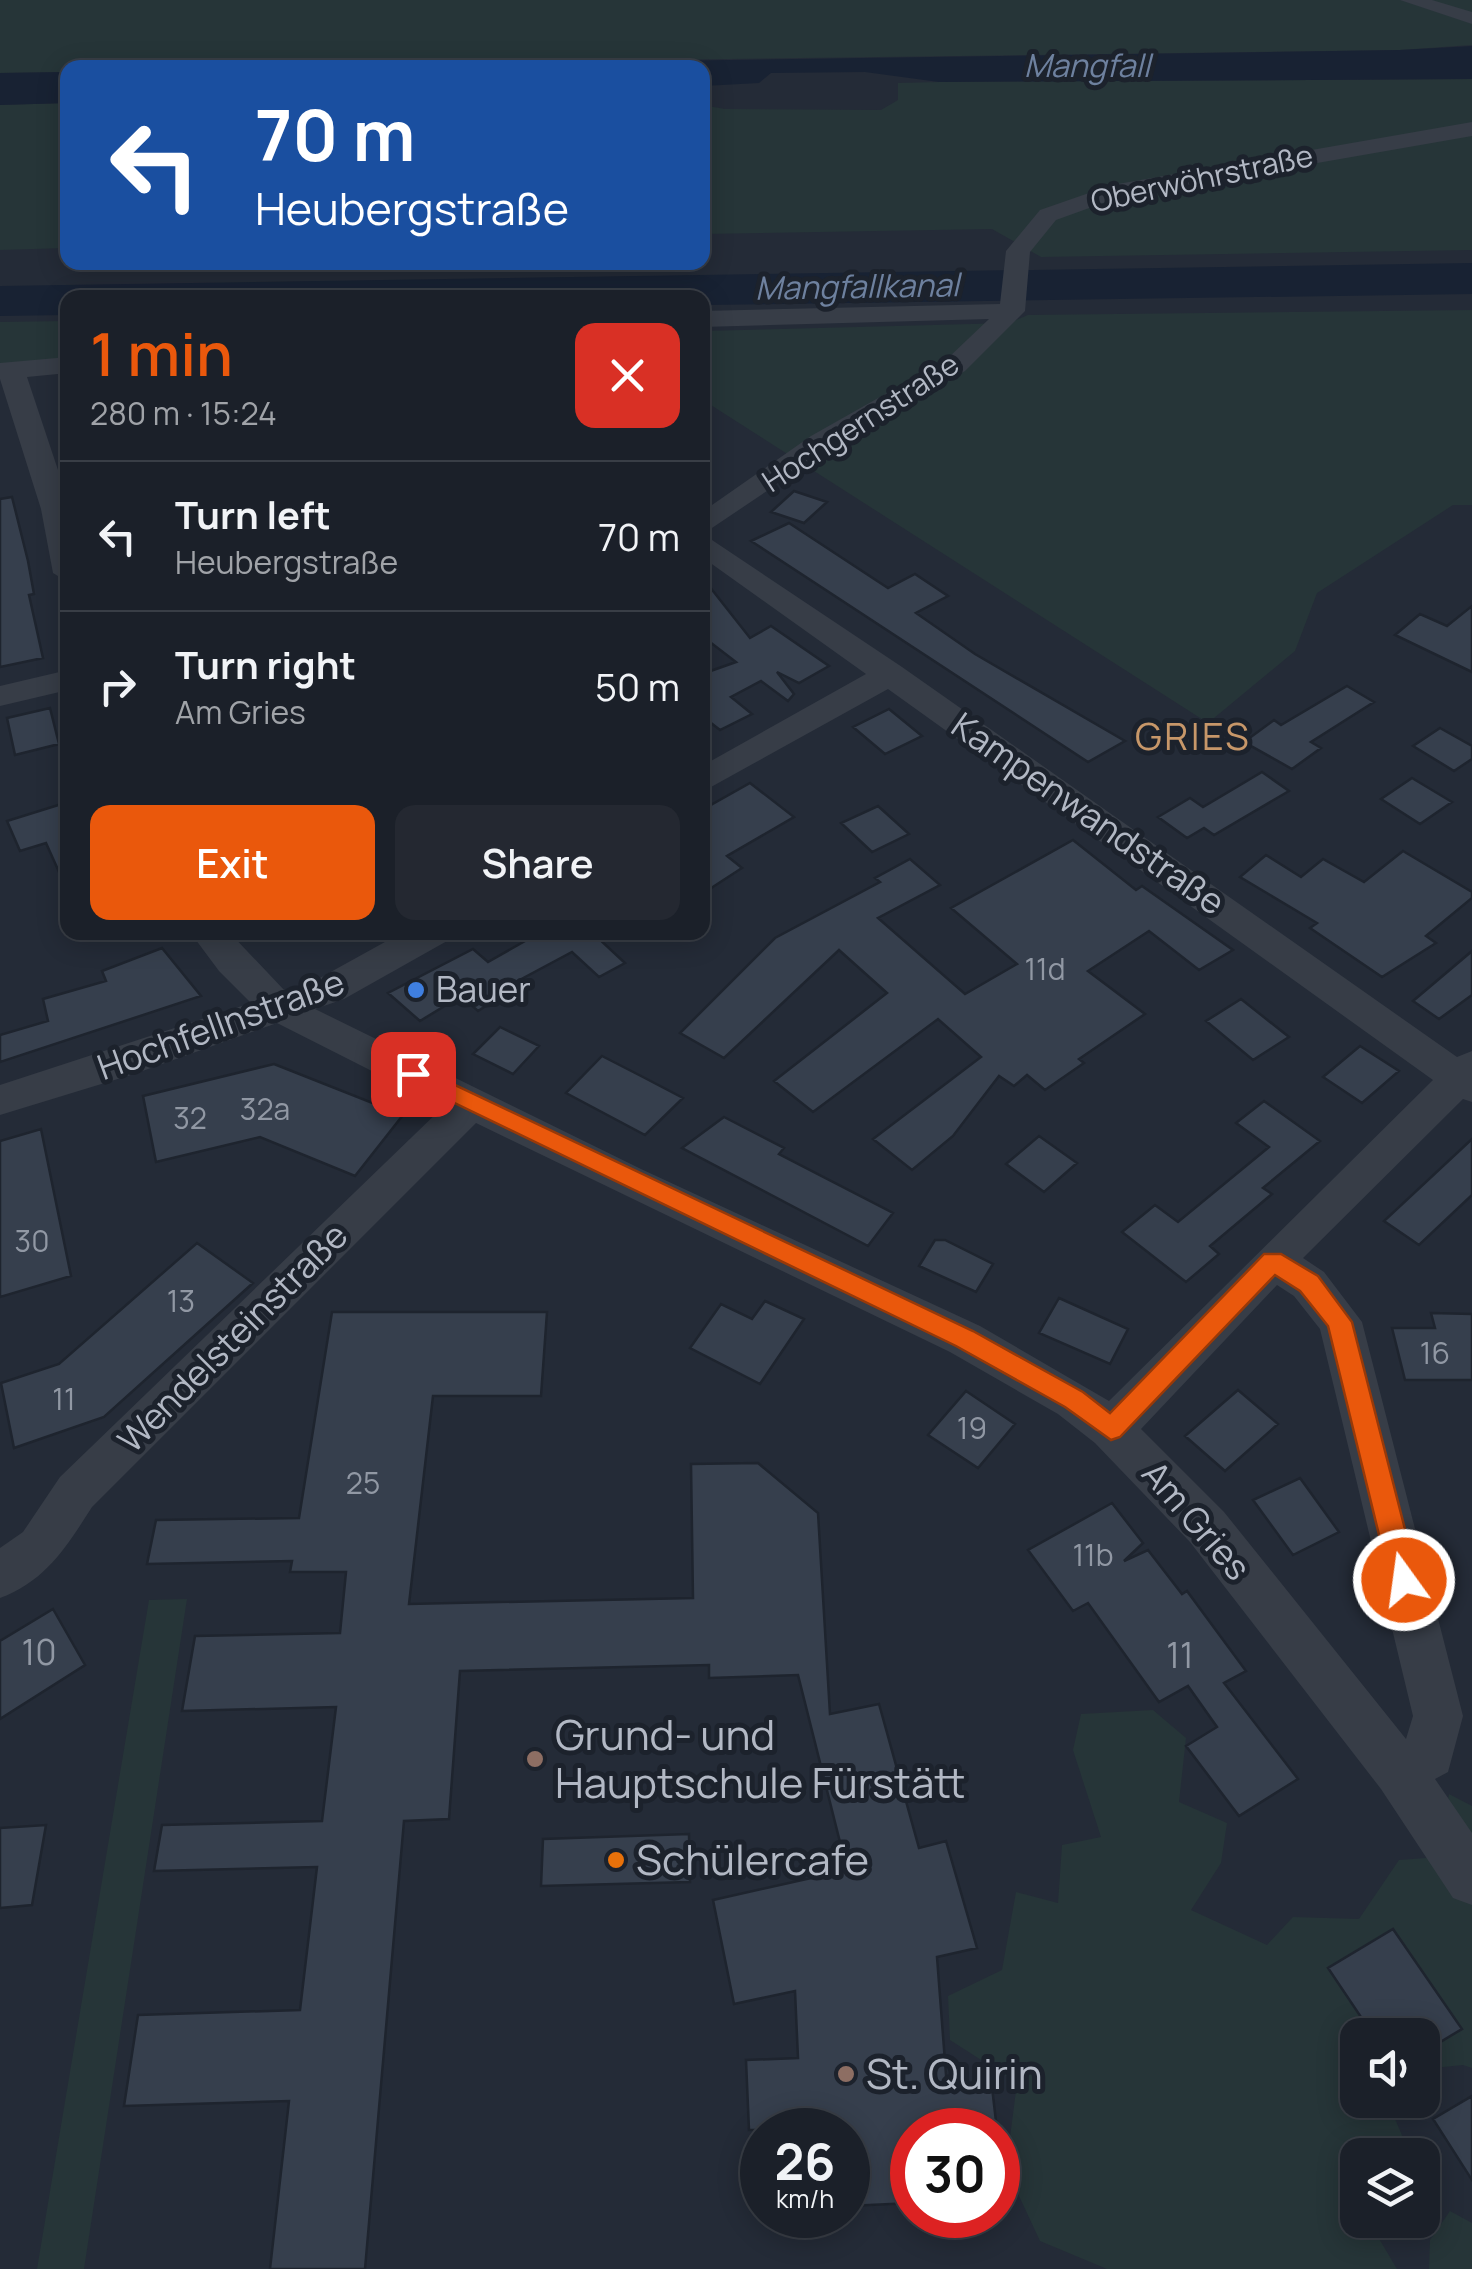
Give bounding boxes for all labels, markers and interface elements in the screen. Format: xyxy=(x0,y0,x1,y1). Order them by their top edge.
water label: Mangfall xyxy=(1024,43,1154,87)
text: 70 m xyxy=(255,86,415,182)
icon: left xyxy=(90,100,220,230)
street label: Oberwöhrstraße xyxy=(1087,134,1317,221)
text: Heubergstraße xyxy=(255,177,569,239)
water label: Mangfallkanal xyxy=(755,262,963,310)
text: 1 min xyxy=(90,312,233,394)
button: close xyxy=(575,323,680,428)
street label: Hochgernstraße xyxy=(754,343,966,501)
text: 280 m · 15:24 xyxy=(90,391,277,435)
text: Turn left xyxy=(175,488,331,540)
icon: left xyxy=(90,509,145,564)
text: 70 m xyxy=(598,510,680,562)
text: Heubergstraße xyxy=(175,540,398,584)
text: Turn right xyxy=(175,638,356,690)
icon: right xyxy=(90,659,145,714)
text: 50 m xyxy=(595,660,680,712)
text: Am Gries xyxy=(175,690,306,734)
street label: Kampenwandstraße xyxy=(942,701,1235,926)
district label: GRIES xyxy=(1135,709,1251,761)
button: Exit xyxy=(90,805,375,920)
button: Share xyxy=(395,805,680,920)
house number: 11d xyxy=(1024,948,1066,989)
street label: Hochfellnstraße xyxy=(91,957,351,1091)
place label: Bauer xyxy=(436,965,531,1013)
marker: Bauer xyxy=(405,979,427,1001)
pin xyxy=(371,1032,456,1117)
icon: arrive xyxy=(386,1047,441,1102)
house number: 32a xyxy=(240,1088,290,1129)
house number: 32 xyxy=(173,1097,207,1138)
street label: Wendelsteinstraße xyxy=(107,1212,358,1463)
house number: 30 xyxy=(15,1220,49,1261)
house number: 13 xyxy=(167,1280,195,1321)
house number: 16 xyxy=(1420,1332,1450,1373)
house number: 11 xyxy=(52,1378,76,1419)
house number: 19 xyxy=(957,1407,987,1448)
street label: Am Gries xyxy=(1132,1451,1262,1590)
house number: 25 xyxy=(346,1462,380,1503)
position arrow xyxy=(1352,1528,1456,1632)
house number: 11b xyxy=(1072,1534,1114,1575)
house number: 10 xyxy=(22,1628,57,1676)
house number: 11 xyxy=(1166,1631,1194,1679)
place label: Grund- und Hauptschule Fürstätt xyxy=(555,1705,965,1811)
marker: Grund- und Hauptschule Fürstätt xyxy=(524,1748,546,1770)
place label: Schülercafe xyxy=(636,1830,869,1888)
marker: Schülercafe xyxy=(605,1849,627,1871)
map controls xyxy=(1340,2018,1440,2238)
button: sound xyxy=(1340,2018,1440,2118)
place label: St. Quirin xyxy=(866,2044,1043,2102)
marker: St. Quirin xyxy=(835,2063,857,2085)
speed limit sign: 30 xyxy=(890,2108,1020,2238)
text: 26 xyxy=(775,2127,835,2195)
button: layers xyxy=(1340,2138,1440,2238)
text: km/h xyxy=(776,2181,834,2216)

